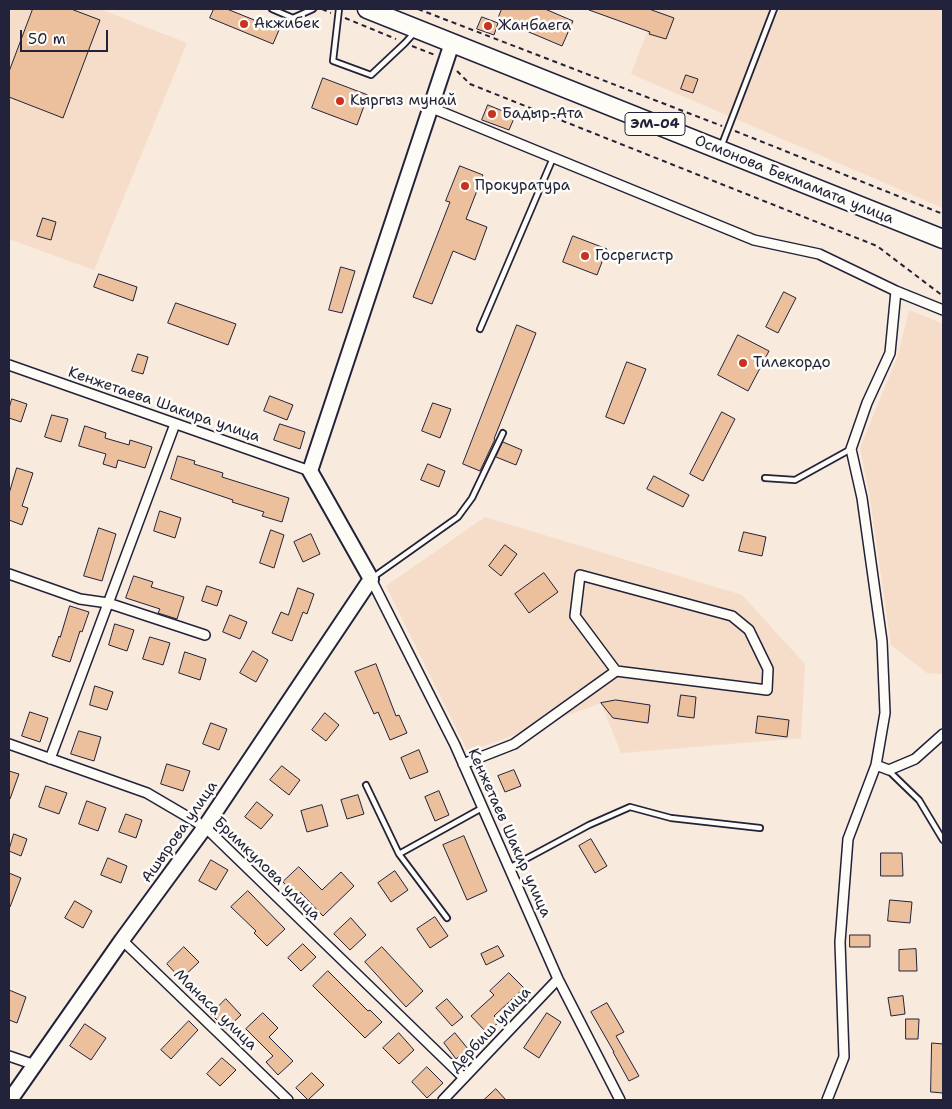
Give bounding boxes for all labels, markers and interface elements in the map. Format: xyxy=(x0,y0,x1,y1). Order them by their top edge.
place label: Акжибек xyxy=(254,15,319,33)
place label: Жанбаега xyxy=(498,17,571,35)
marker: Акжибек xyxy=(238,18,250,30)
scale bar xyxy=(22,20,110,52)
marker: Жанбаега xyxy=(482,20,494,32)
text: 50 m xyxy=(28,29,66,49)
place label: Кыргыз мунай xyxy=(350,92,457,110)
marker: Кыргыз мунай xyxy=(334,95,346,107)
place label: Бадыр-Ата xyxy=(502,105,583,123)
marker: Бадыр-Ата xyxy=(486,108,498,120)
road number: ЭМ-04 xyxy=(625,112,685,136)
street label: Осмонова Бекмамата улица xyxy=(692,132,896,228)
place label: Прокуратура xyxy=(475,177,570,195)
marker: Прокуратура xyxy=(459,180,471,192)
place label: Госрегистр xyxy=(595,247,673,265)
marker: Госрегистр xyxy=(579,250,591,262)
place label: Тилекордо xyxy=(753,354,830,372)
marker: Тилекордо xyxy=(737,357,749,369)
street label: Кенжетаева Шакира улица xyxy=(66,364,262,446)
street label: Кенжетаев Шакир улица xyxy=(464,746,554,920)
street label: Ашырова улица xyxy=(138,778,222,886)
street label: Бримкулова улица xyxy=(210,814,324,924)
street label: Манаса улица xyxy=(170,966,260,1054)
street label: Дербиш улица xyxy=(447,984,535,1076)

